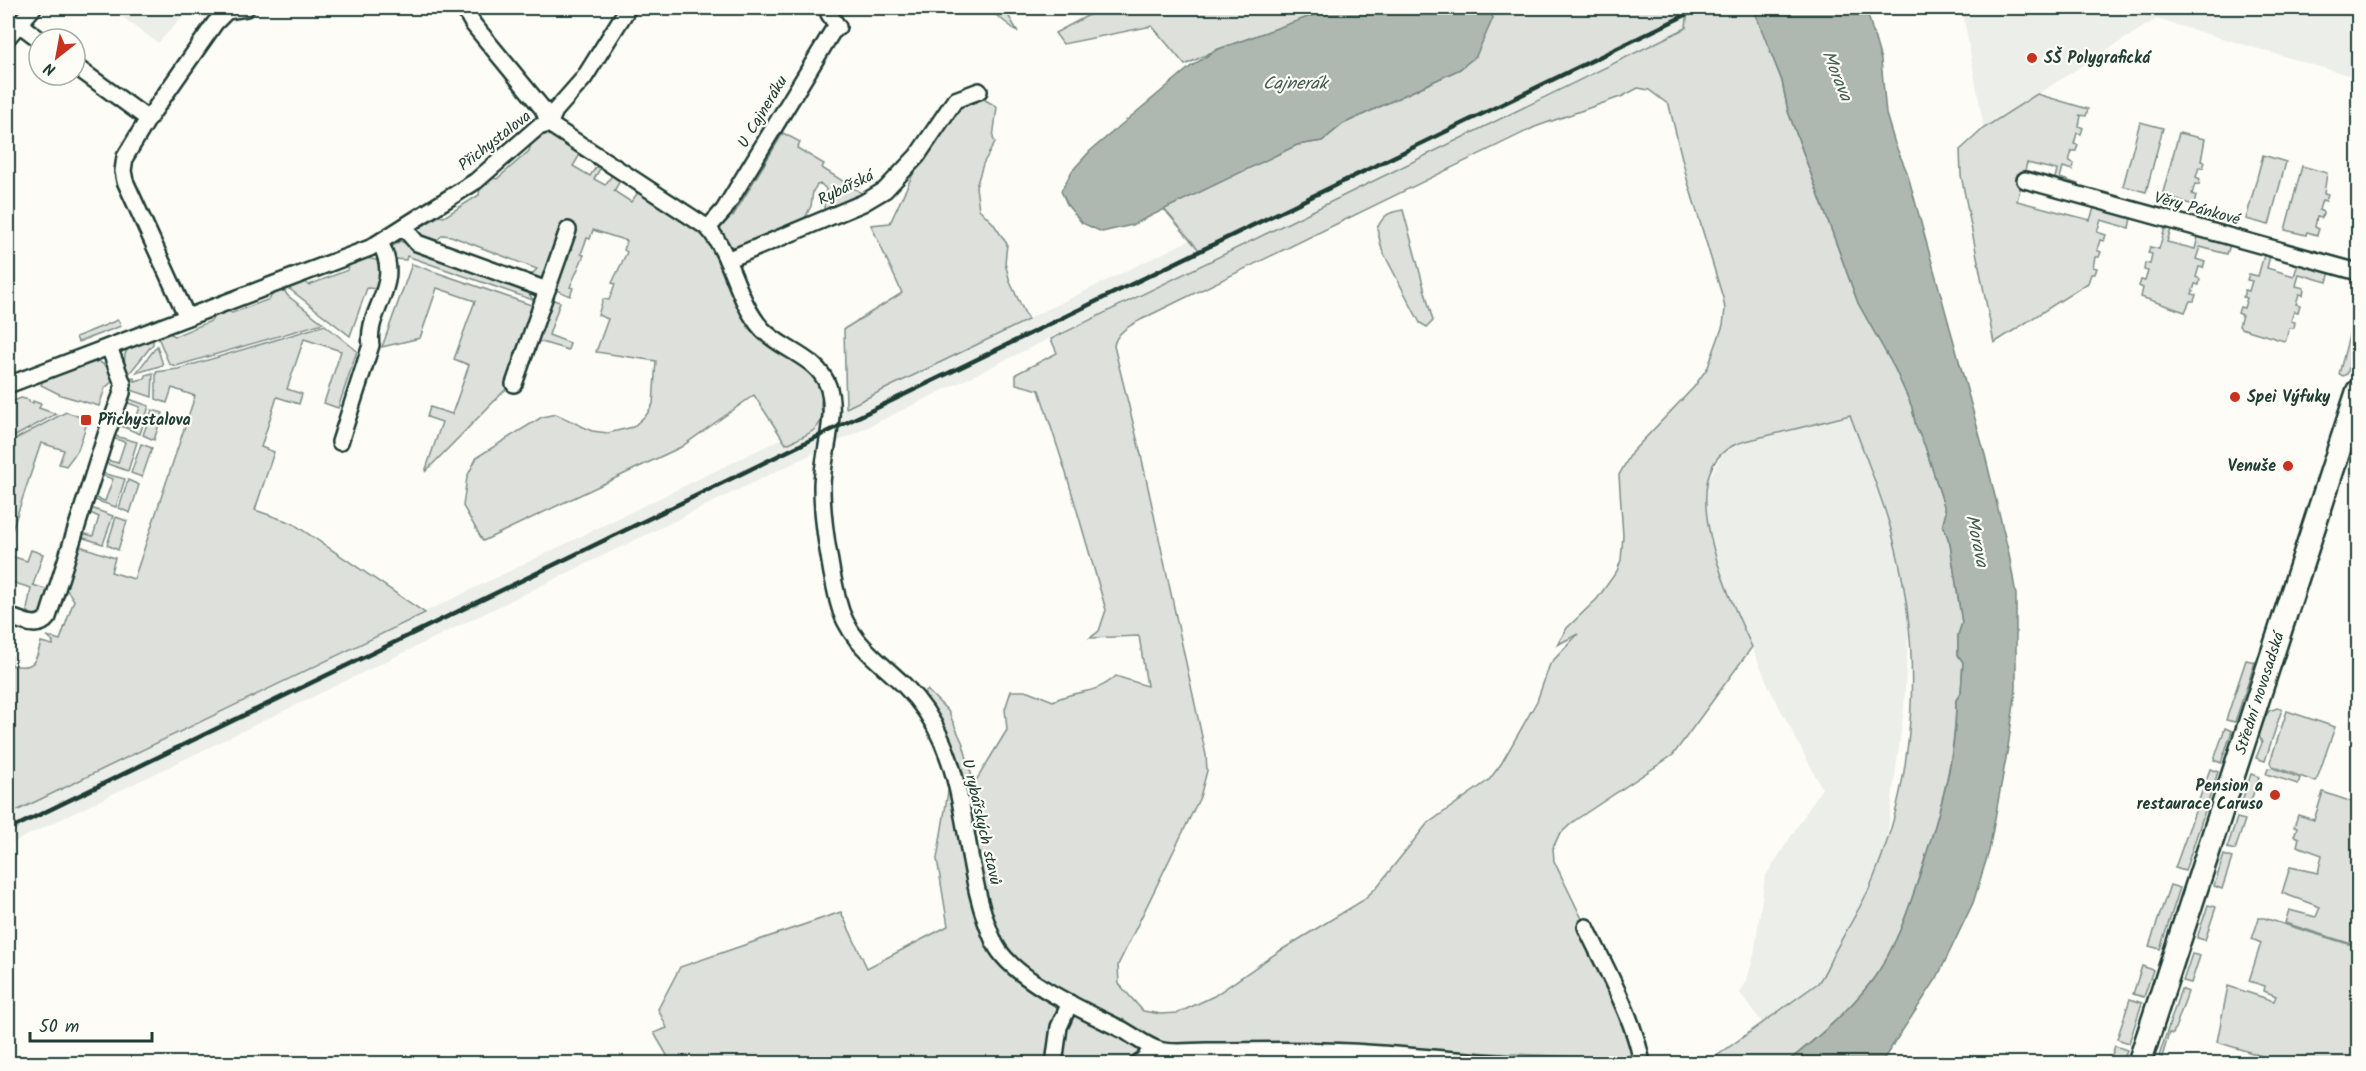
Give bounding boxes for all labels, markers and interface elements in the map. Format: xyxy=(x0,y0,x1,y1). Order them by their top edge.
north arrow xyxy=(27,27,87,87)
water label: Morava xyxy=(1813,46,1860,107)
place label: SŠ Polygrafická xyxy=(2044,46,2152,71)
marker: SŠ Polygrafická xyxy=(2025,51,2039,65)
text: N xyxy=(39,55,61,82)
water label: Cajnerák xyxy=(1263,70,1330,99)
street label: U Cajneráku xyxy=(731,71,795,153)
street label: Přichystalova xyxy=(453,104,537,178)
street label: Rybářská xyxy=(814,163,880,212)
street label: Věry Pánkové xyxy=(2151,186,2244,233)
place label: Spei Výfuky xyxy=(2247,385,2331,410)
marker: Spei Výfuky xyxy=(2228,390,2242,404)
place label: Přichystalova xyxy=(98,408,191,433)
marker: Přichystalova xyxy=(79,413,93,427)
place label: Venuše xyxy=(2228,454,2276,479)
marker: Venuše xyxy=(2281,459,2295,473)
water label: Morava xyxy=(1956,512,1996,571)
street label: Střední novosadská xyxy=(2228,627,2292,758)
street label: U rybářských stavů xyxy=(954,756,1008,888)
place label: Pension a restaurace Caruso xyxy=(2137,774,2263,817)
marker: Pension a restaurace Caruso xyxy=(2268,788,2282,802)
scale bar xyxy=(30,1005,152,1043)
text: 50 m xyxy=(39,1013,79,1042)

